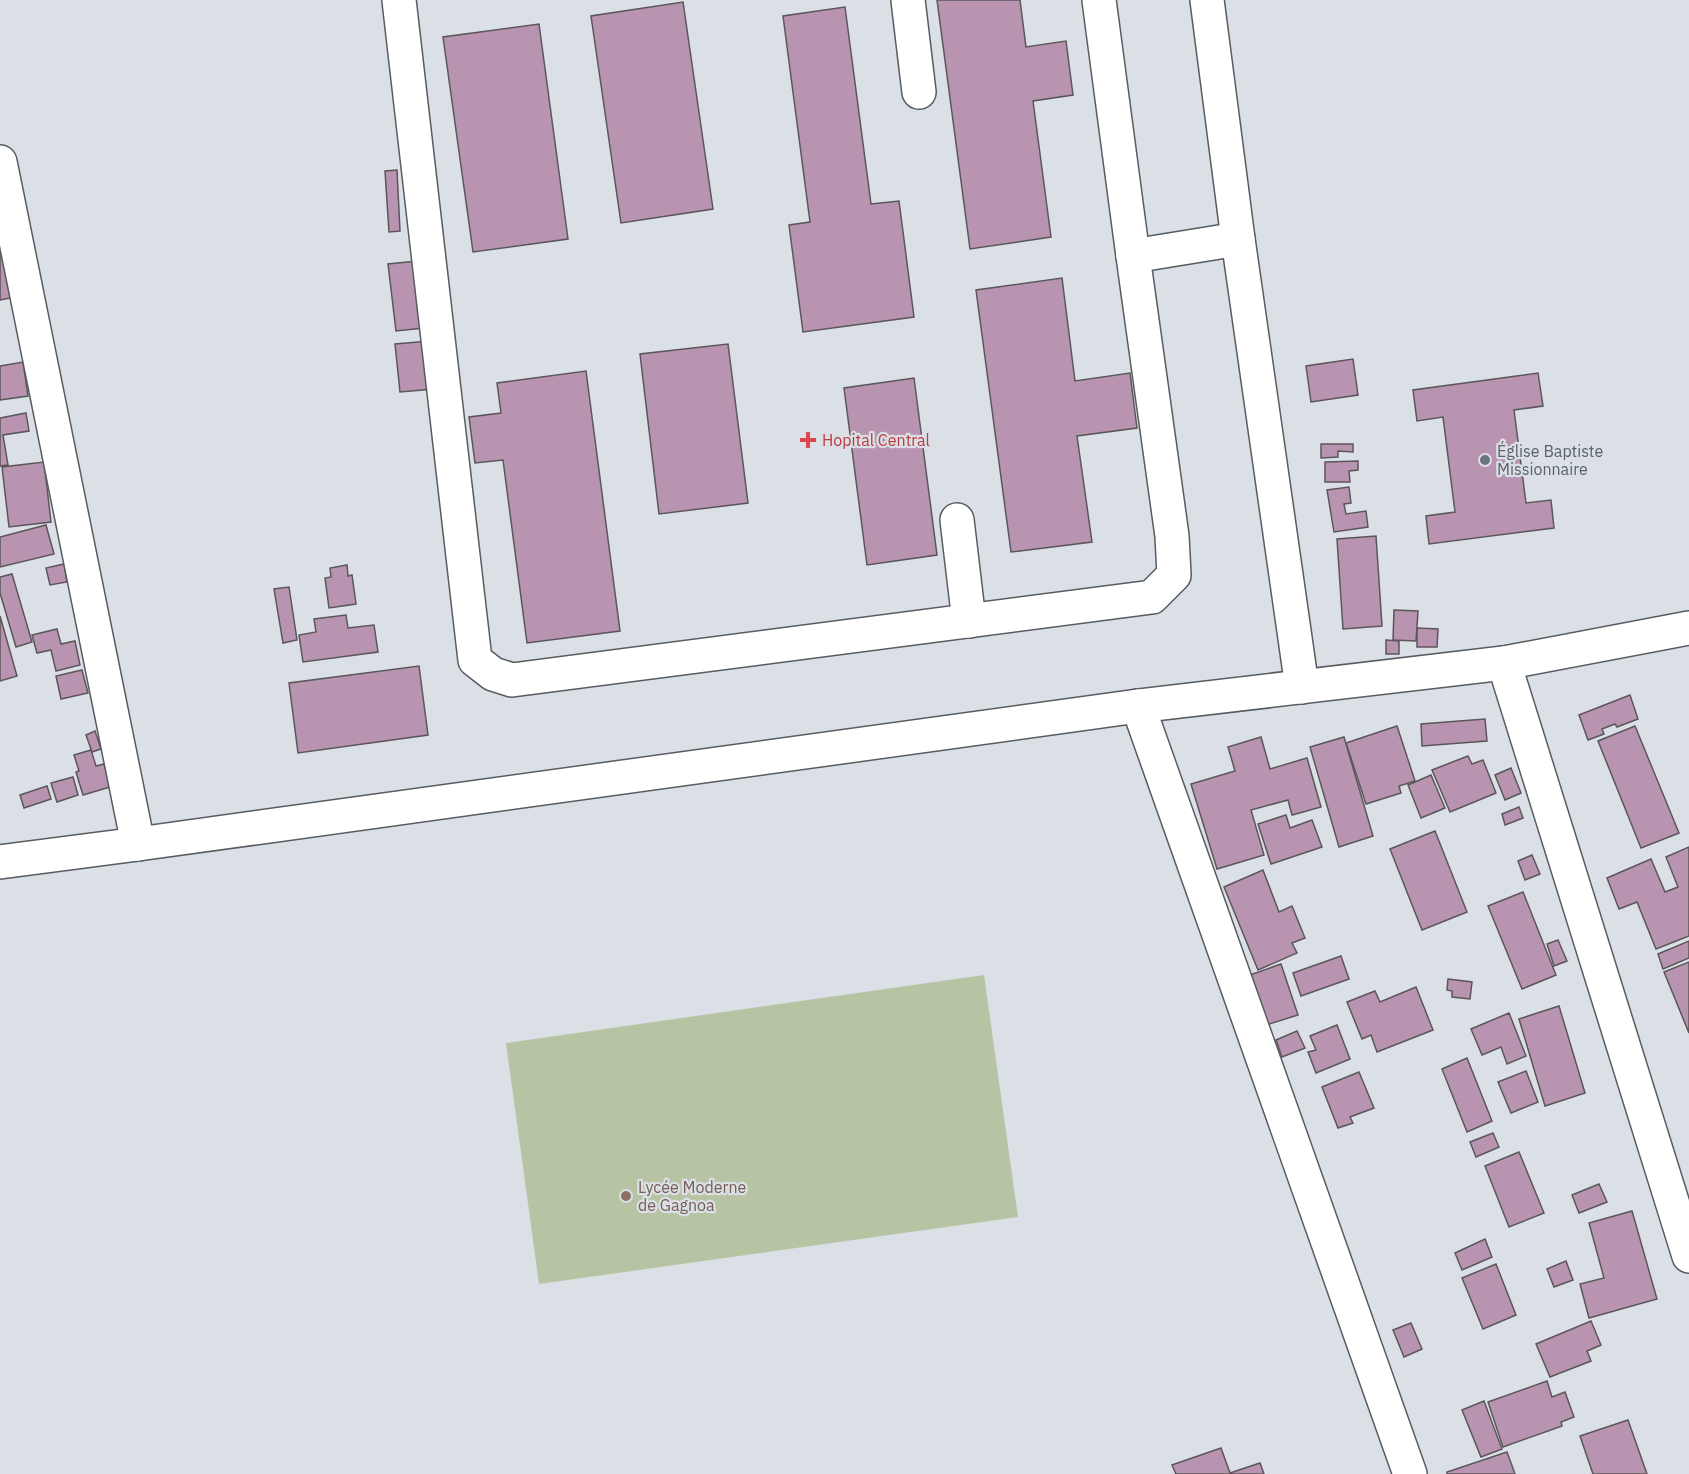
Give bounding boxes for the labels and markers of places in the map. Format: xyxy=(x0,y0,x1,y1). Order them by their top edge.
place label: Hopital Central xyxy=(822,430,930,450)
marker: Hopital Central xyxy=(799,431,817,449)
place label: Église Baptiste Missionnaire xyxy=(1497,440,1603,479)
marker: Église Baptiste Missionnaire xyxy=(1478,453,1492,467)
place label: Lycée Moderne de Gagnoa xyxy=(638,1177,747,1215)
marker: Lycée Moderne de Gagnoa xyxy=(619,1189,633,1203)

